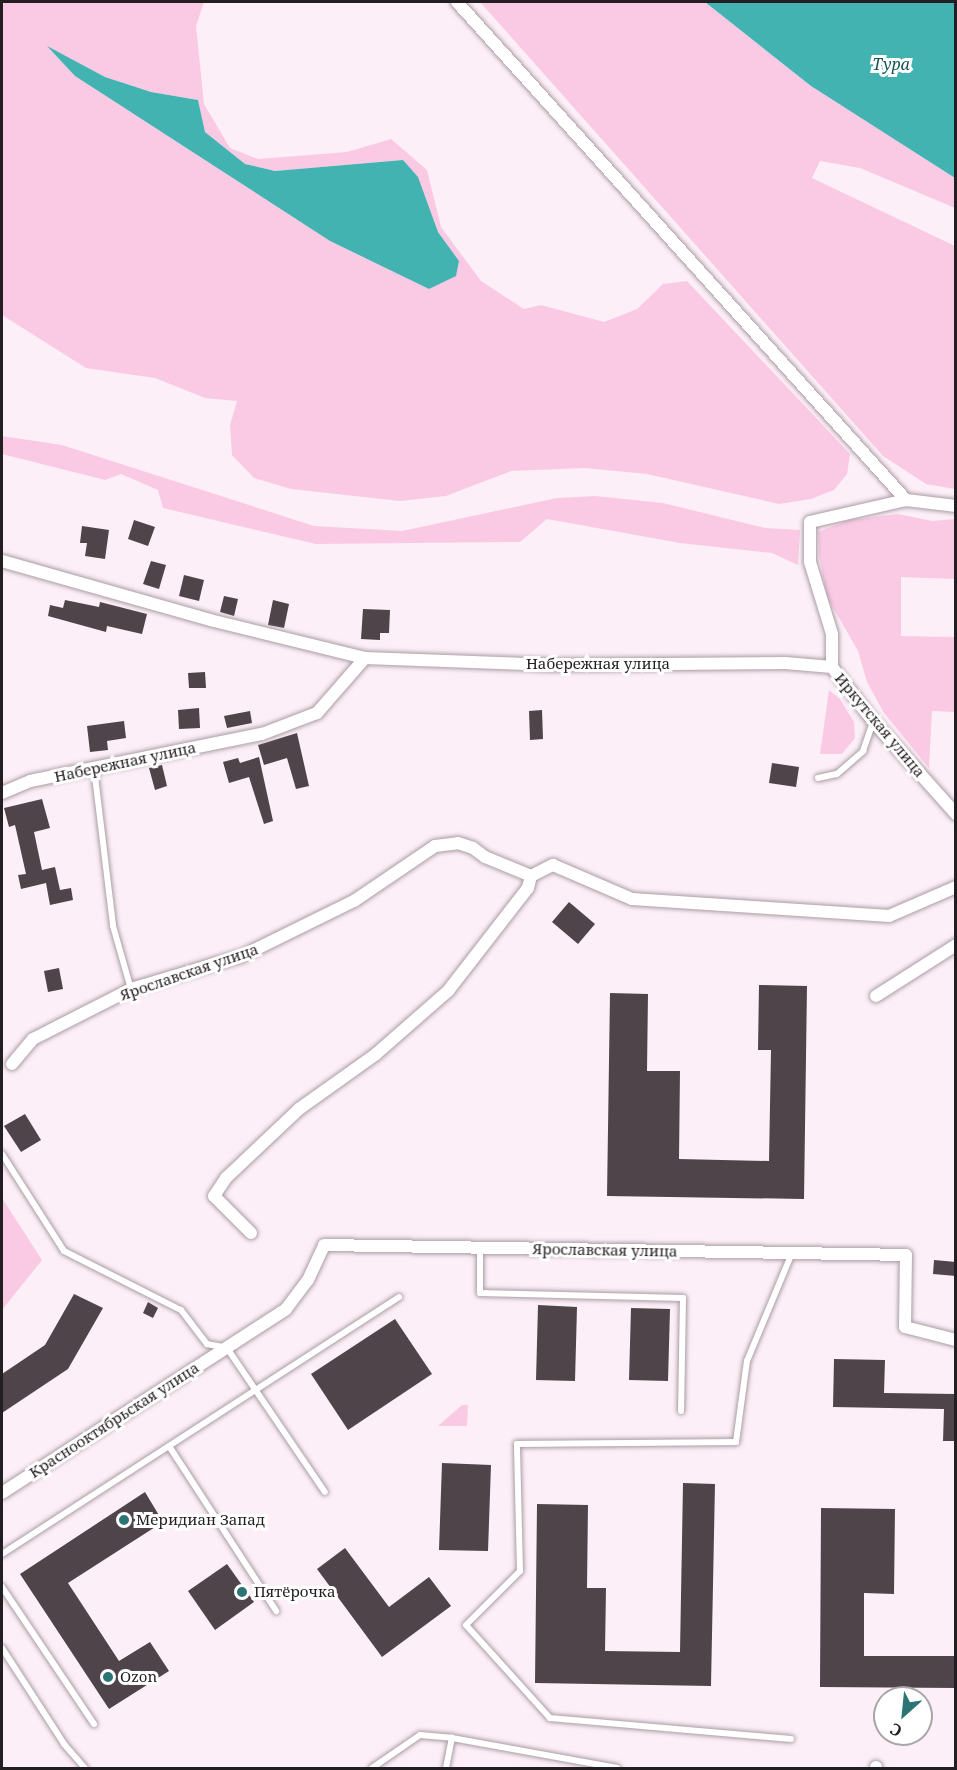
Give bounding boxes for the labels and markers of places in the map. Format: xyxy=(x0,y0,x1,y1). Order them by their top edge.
place label: Меридиан Запад xyxy=(136,1511,265,1529)
marker: Меридиан Запад xyxy=(117,1513,131,1527)
place label: Пятёрочка xyxy=(254,1583,335,1601)
marker: Пятёрочка xyxy=(235,1585,249,1599)
place label: Ozon xyxy=(120,1668,157,1686)
marker: Ozon xyxy=(101,1670,115,1684)

